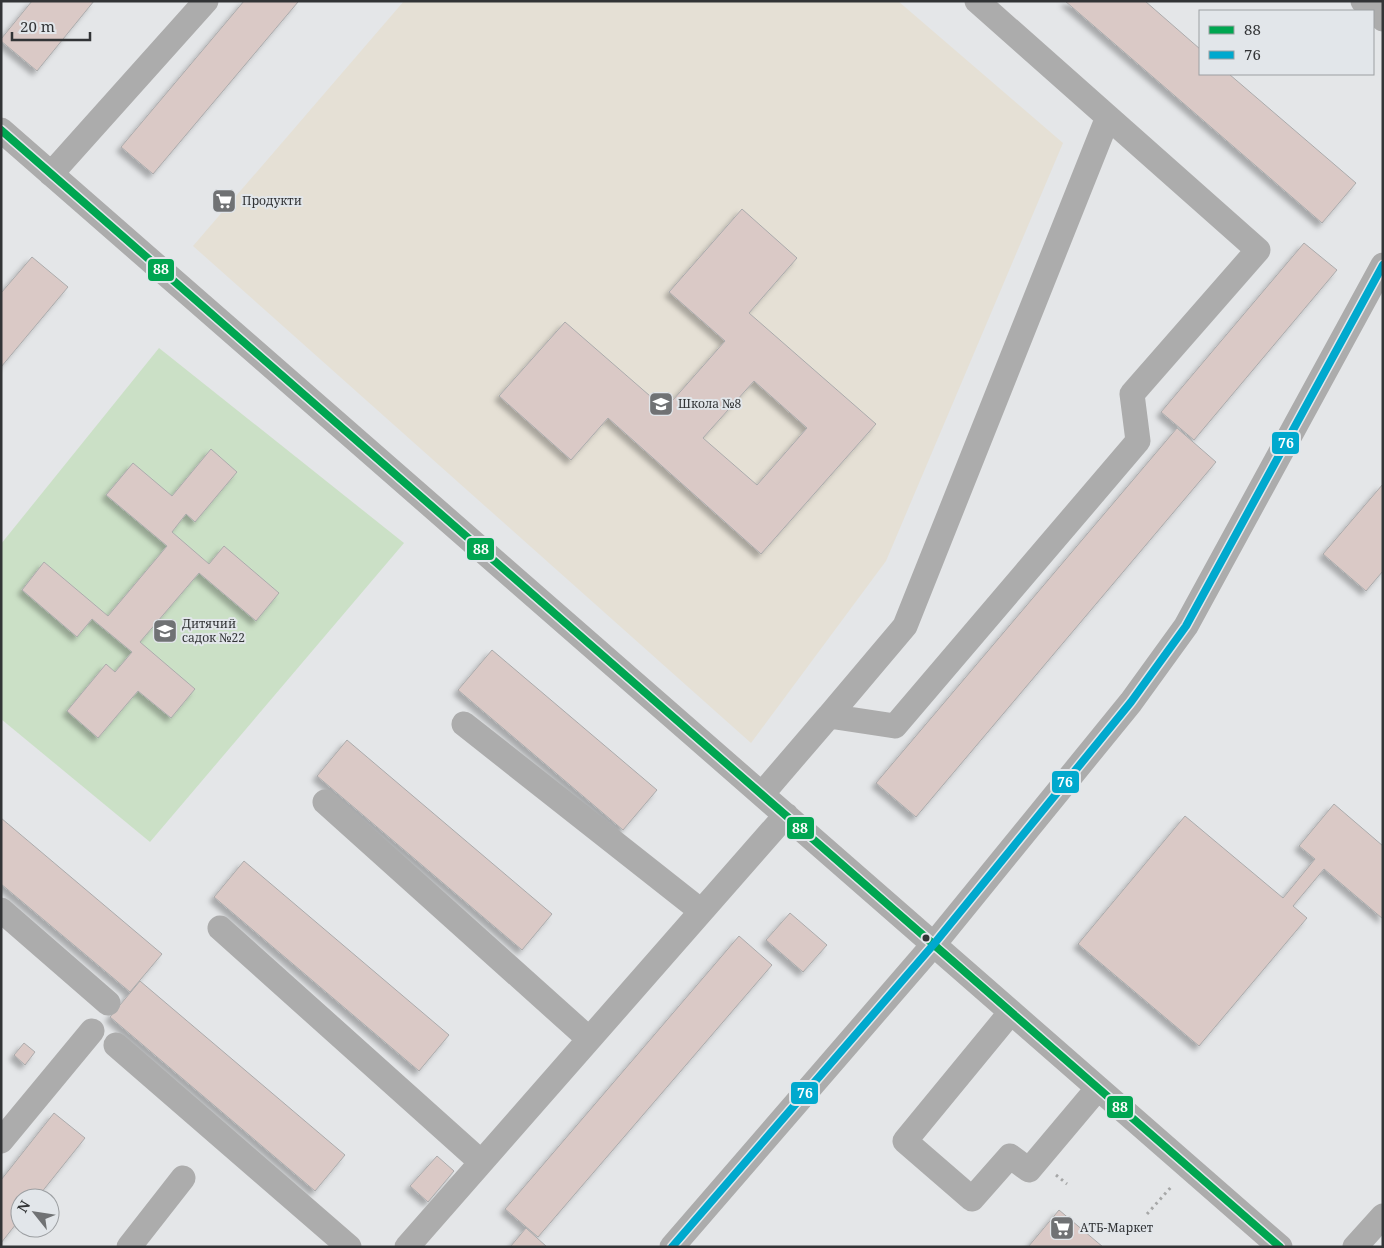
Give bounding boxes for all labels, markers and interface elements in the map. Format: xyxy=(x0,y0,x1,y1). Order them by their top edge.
scale bar xyxy=(12,10,90,42)
legend xyxy=(1199,10,1374,75)
text: 20 m xyxy=(20,16,55,36)
text: 88 xyxy=(1244,19,1261,39)
text: 76 xyxy=(1244,44,1261,64)
supermarket icon: Продукти xyxy=(211,188,237,214)
place label: Продукти xyxy=(242,192,302,209)
line badge: 88 xyxy=(147,258,175,282)
text: 88 xyxy=(153,259,169,278)
school or university icon: Школа №8 xyxy=(648,391,674,417)
place label: Школа №8 xyxy=(678,395,742,412)
line badge: 76 xyxy=(1271,431,1300,455)
text: 76 xyxy=(1278,433,1294,452)
line badge: 88 xyxy=(466,537,495,561)
text: 88 xyxy=(473,539,489,558)
place label: Дитячий садок №22 xyxy=(182,615,245,646)
school or university icon: Дитячий садок №22 xyxy=(152,618,178,644)
line badge: 76 xyxy=(1051,770,1080,794)
text: 76 xyxy=(1057,772,1073,791)
line badge: 88 xyxy=(786,816,815,840)
text: 88 xyxy=(792,818,808,837)
unlabelled marker xyxy=(921,933,931,943)
line badge: 76 xyxy=(790,1081,819,1105)
text: 76 xyxy=(797,1083,813,1102)
line badge: 88 xyxy=(1106,1095,1134,1119)
text: 88 xyxy=(1112,1097,1128,1116)
north arrow xyxy=(10,1188,60,1238)
text: N xyxy=(12,1197,34,1216)
supermarket icon: АТБ-Маркет xyxy=(1049,1215,1075,1241)
place label: АТБ-Маркет xyxy=(1080,1219,1154,1236)

